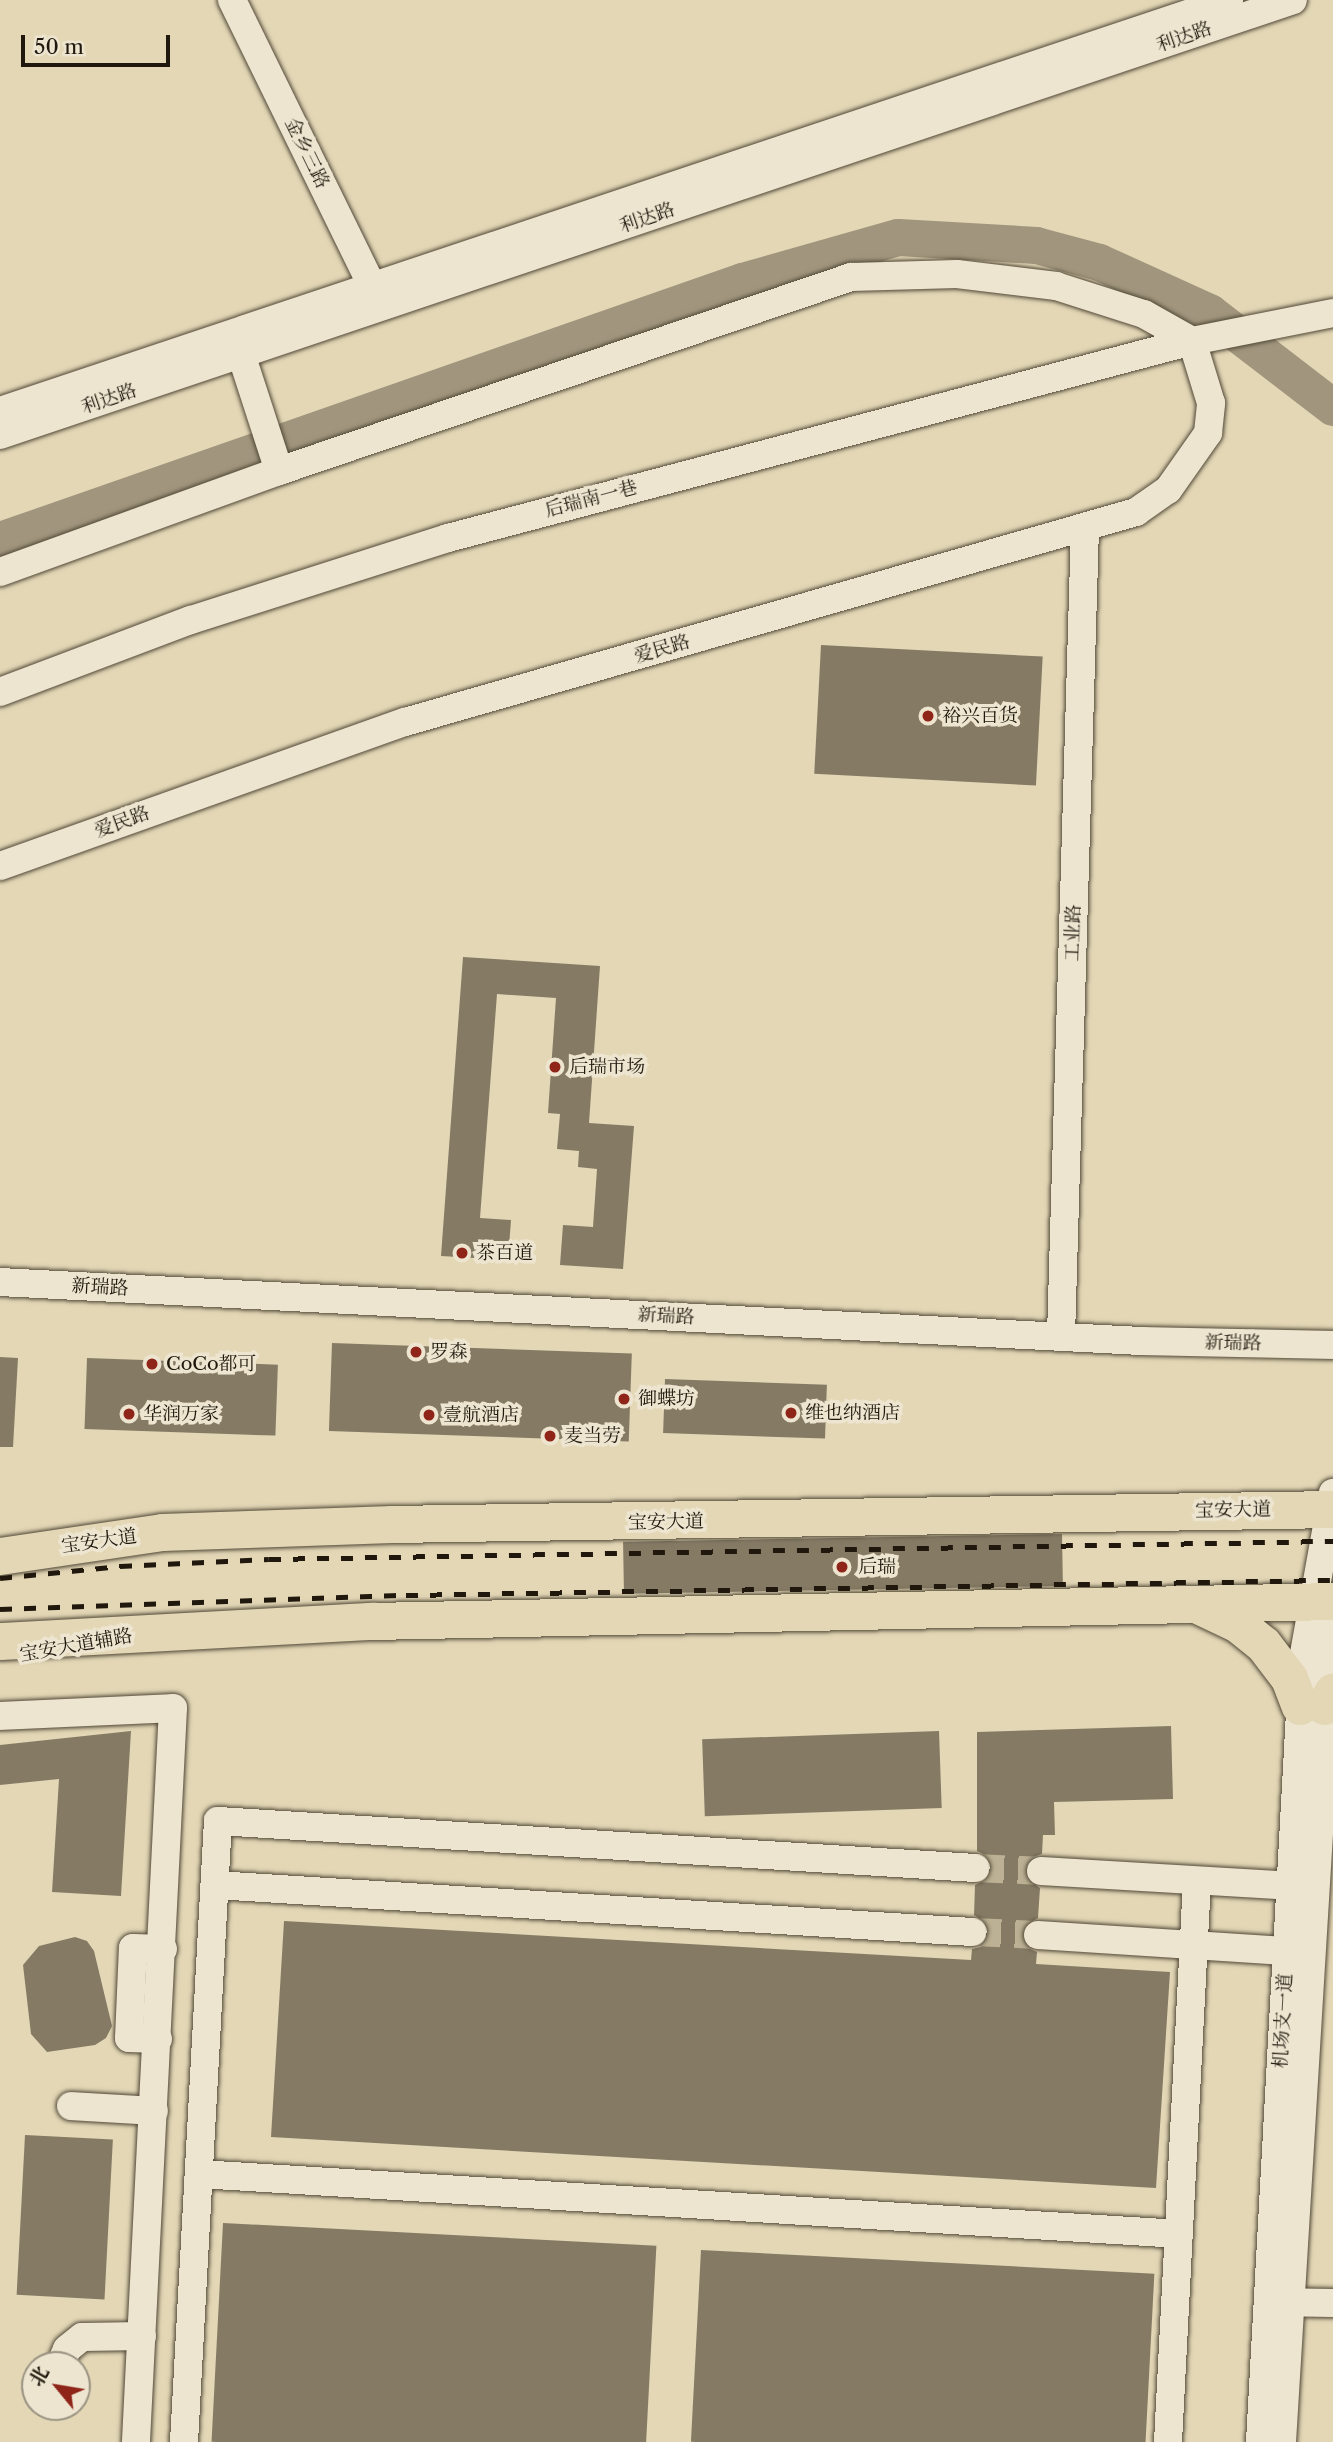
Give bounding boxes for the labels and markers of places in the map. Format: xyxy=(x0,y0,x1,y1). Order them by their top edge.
place label: 裕兴百货 xyxy=(942,705,1018,727)
marker: 裕兴百货 xyxy=(920,708,936,724)
place label: 后瑞市场 xyxy=(569,1056,645,1078)
marker: 后瑞市场 xyxy=(547,1059,563,1075)
place label: 茶百道 xyxy=(476,1242,533,1264)
marker: 茶百道 xyxy=(454,1245,470,1261)
place label: 罗森 xyxy=(430,1341,468,1363)
marker: 罗森 xyxy=(408,1344,424,1360)
place label: CoCo都可 xyxy=(166,1353,257,1375)
marker: CoCo都可 xyxy=(144,1356,160,1372)
place label: 御蝶坊 xyxy=(638,1388,695,1410)
marker: 御蝶坊 xyxy=(616,1391,632,1407)
place label: 维也纳酒店 xyxy=(805,1402,900,1424)
place label: 华润万家 xyxy=(143,1403,219,1425)
place label: 壹航酒店 xyxy=(443,1404,519,1426)
marker: 维也纳酒店 xyxy=(783,1405,799,1421)
marker: 华润万家 xyxy=(121,1406,137,1422)
marker: 壹航酒店 xyxy=(421,1407,437,1423)
place label: 麦当劳 xyxy=(564,1425,621,1447)
marker: 麦当劳 xyxy=(542,1428,558,1444)
place label: 后瑞 xyxy=(858,1556,896,1578)
marker: 后瑞 xyxy=(832,1557,852,1577)

